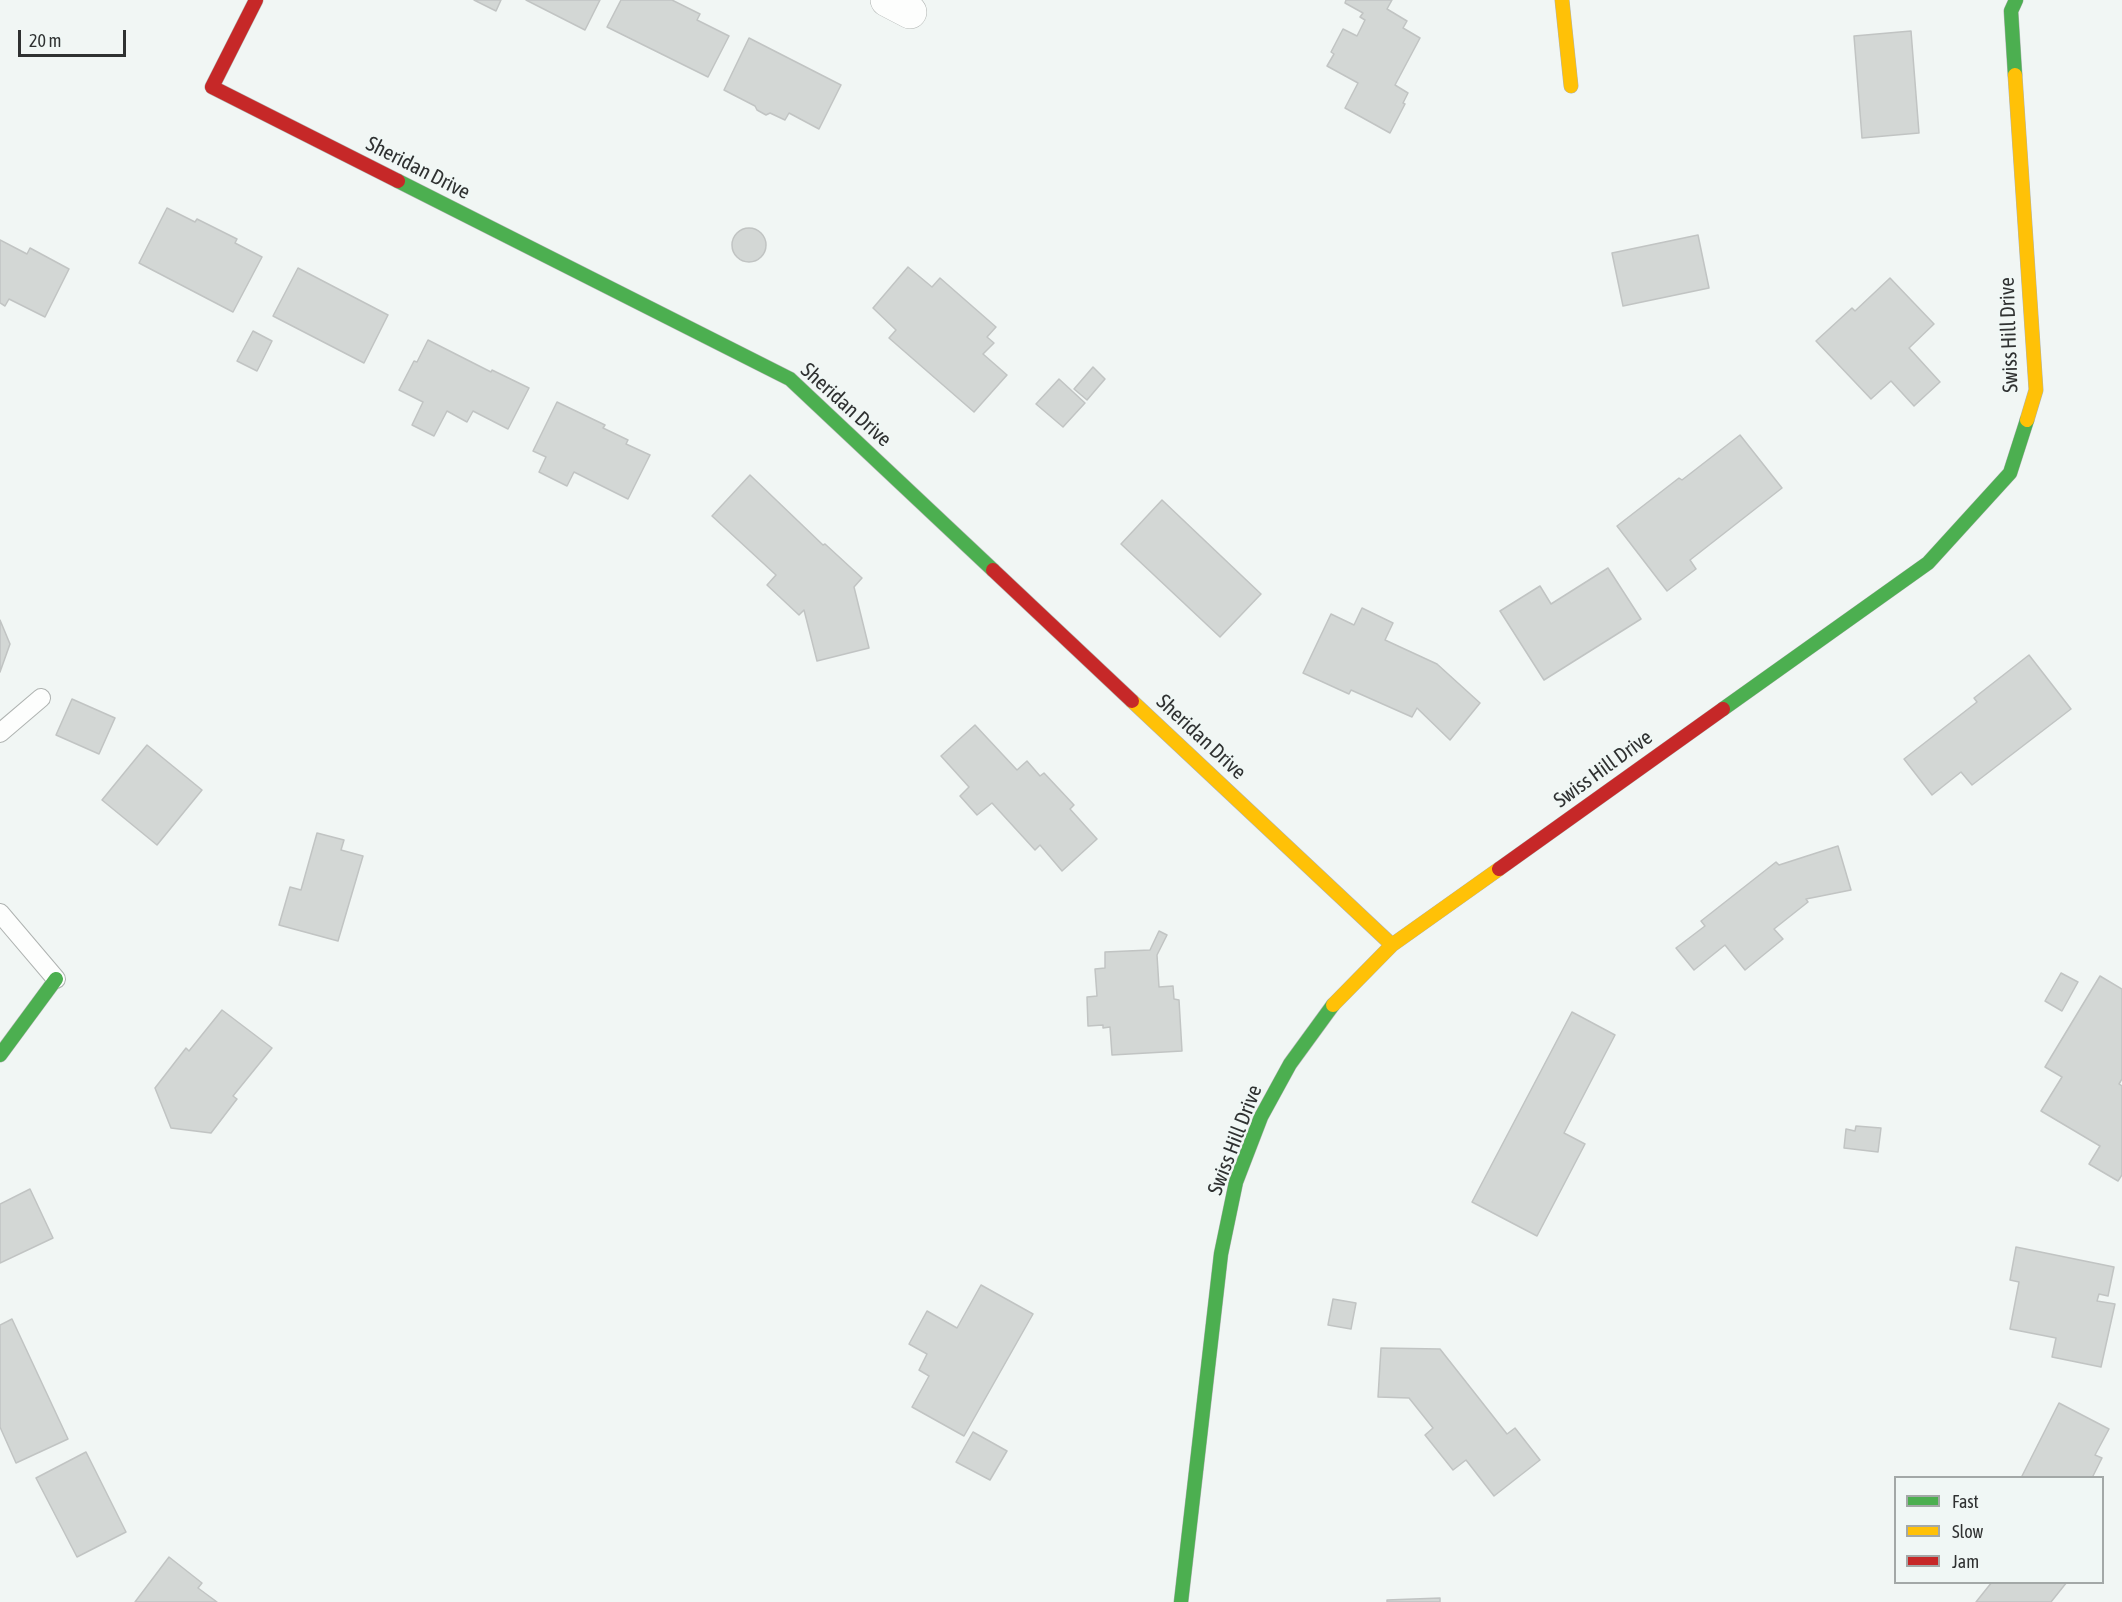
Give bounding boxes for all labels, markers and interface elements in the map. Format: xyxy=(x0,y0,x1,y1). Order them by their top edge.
scale bar xyxy=(21,18,129,56)
text: 20 m xyxy=(29,30,61,51)
street label: Sheridan Drive xyxy=(362,131,474,205)
street label: Swiss Hill Drive xyxy=(1994,277,2024,393)
street label: Sheridan Drive xyxy=(796,358,896,452)
street label: Sheridan Drive xyxy=(1151,689,1251,785)
street label: Swiss Hill Drive xyxy=(1549,725,1657,813)
street label: Swiss Hill Drive xyxy=(1203,1082,1267,1198)
legend xyxy=(1894,1476,2104,1584)
text: Fast xyxy=(1952,1491,1979,1512)
text: Slow xyxy=(1952,1521,1983,1542)
text: Jam xyxy=(1952,1551,1979,1572)

